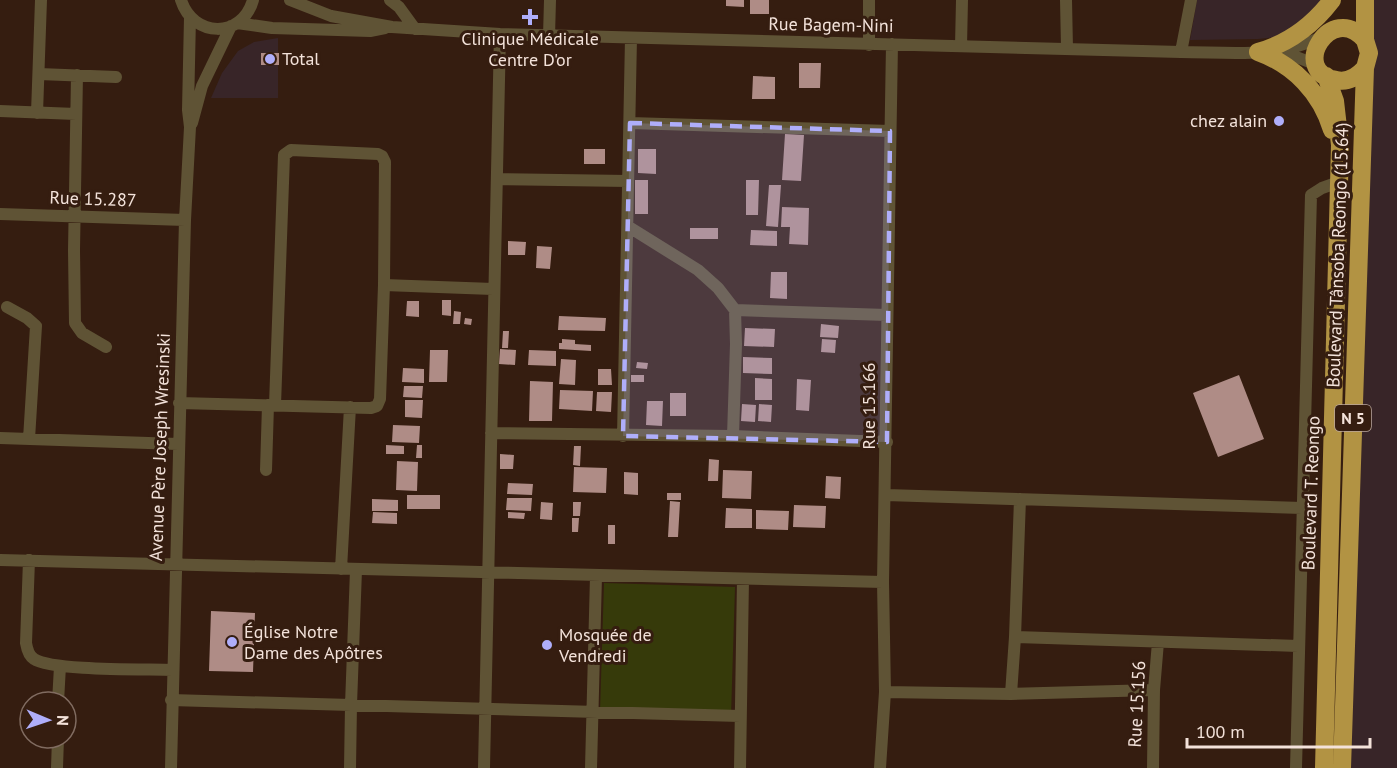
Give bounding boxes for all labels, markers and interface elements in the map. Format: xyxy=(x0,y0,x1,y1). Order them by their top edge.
marker: Clinique Médicale Centre D'or xyxy=(521,8,539,26)
street label: Rue Bagem-Nini xyxy=(768,12,894,37)
place label: Clinique Médicale Centre D'or xyxy=(461,27,599,71)
place label: Total xyxy=(282,47,320,70)
marker: Total xyxy=(263,52,277,66)
place label: chez alain xyxy=(1190,109,1267,132)
marker: chez alain xyxy=(1272,114,1286,128)
street label: Boulevard Tânsoba Reongo (15.64) xyxy=(1321,122,1354,388)
street label: Rue 15.287 xyxy=(49,185,137,212)
street label: Avenue Père Joseph Wresinski xyxy=(144,333,175,561)
street label: Rue 15.166 xyxy=(857,362,880,450)
road number: N 5 xyxy=(1335,405,1371,431)
street label: Boulevard T. Reongo xyxy=(1296,415,1325,571)
place label: Église Notre Dame des Apôtres xyxy=(244,620,383,664)
place label: Mosquée de Vendredi xyxy=(558,623,652,667)
marker: Église Notre Dame des Apôtres xyxy=(225,635,239,649)
marker: Mosquée de Vendredi xyxy=(540,638,554,652)
street label: Rue 15.156 xyxy=(1123,660,1150,748)
north arrow xyxy=(18,690,78,750)
scale bar xyxy=(1187,711,1370,749)
text: N xyxy=(53,715,73,726)
text: 100 m xyxy=(1196,720,1245,743)

